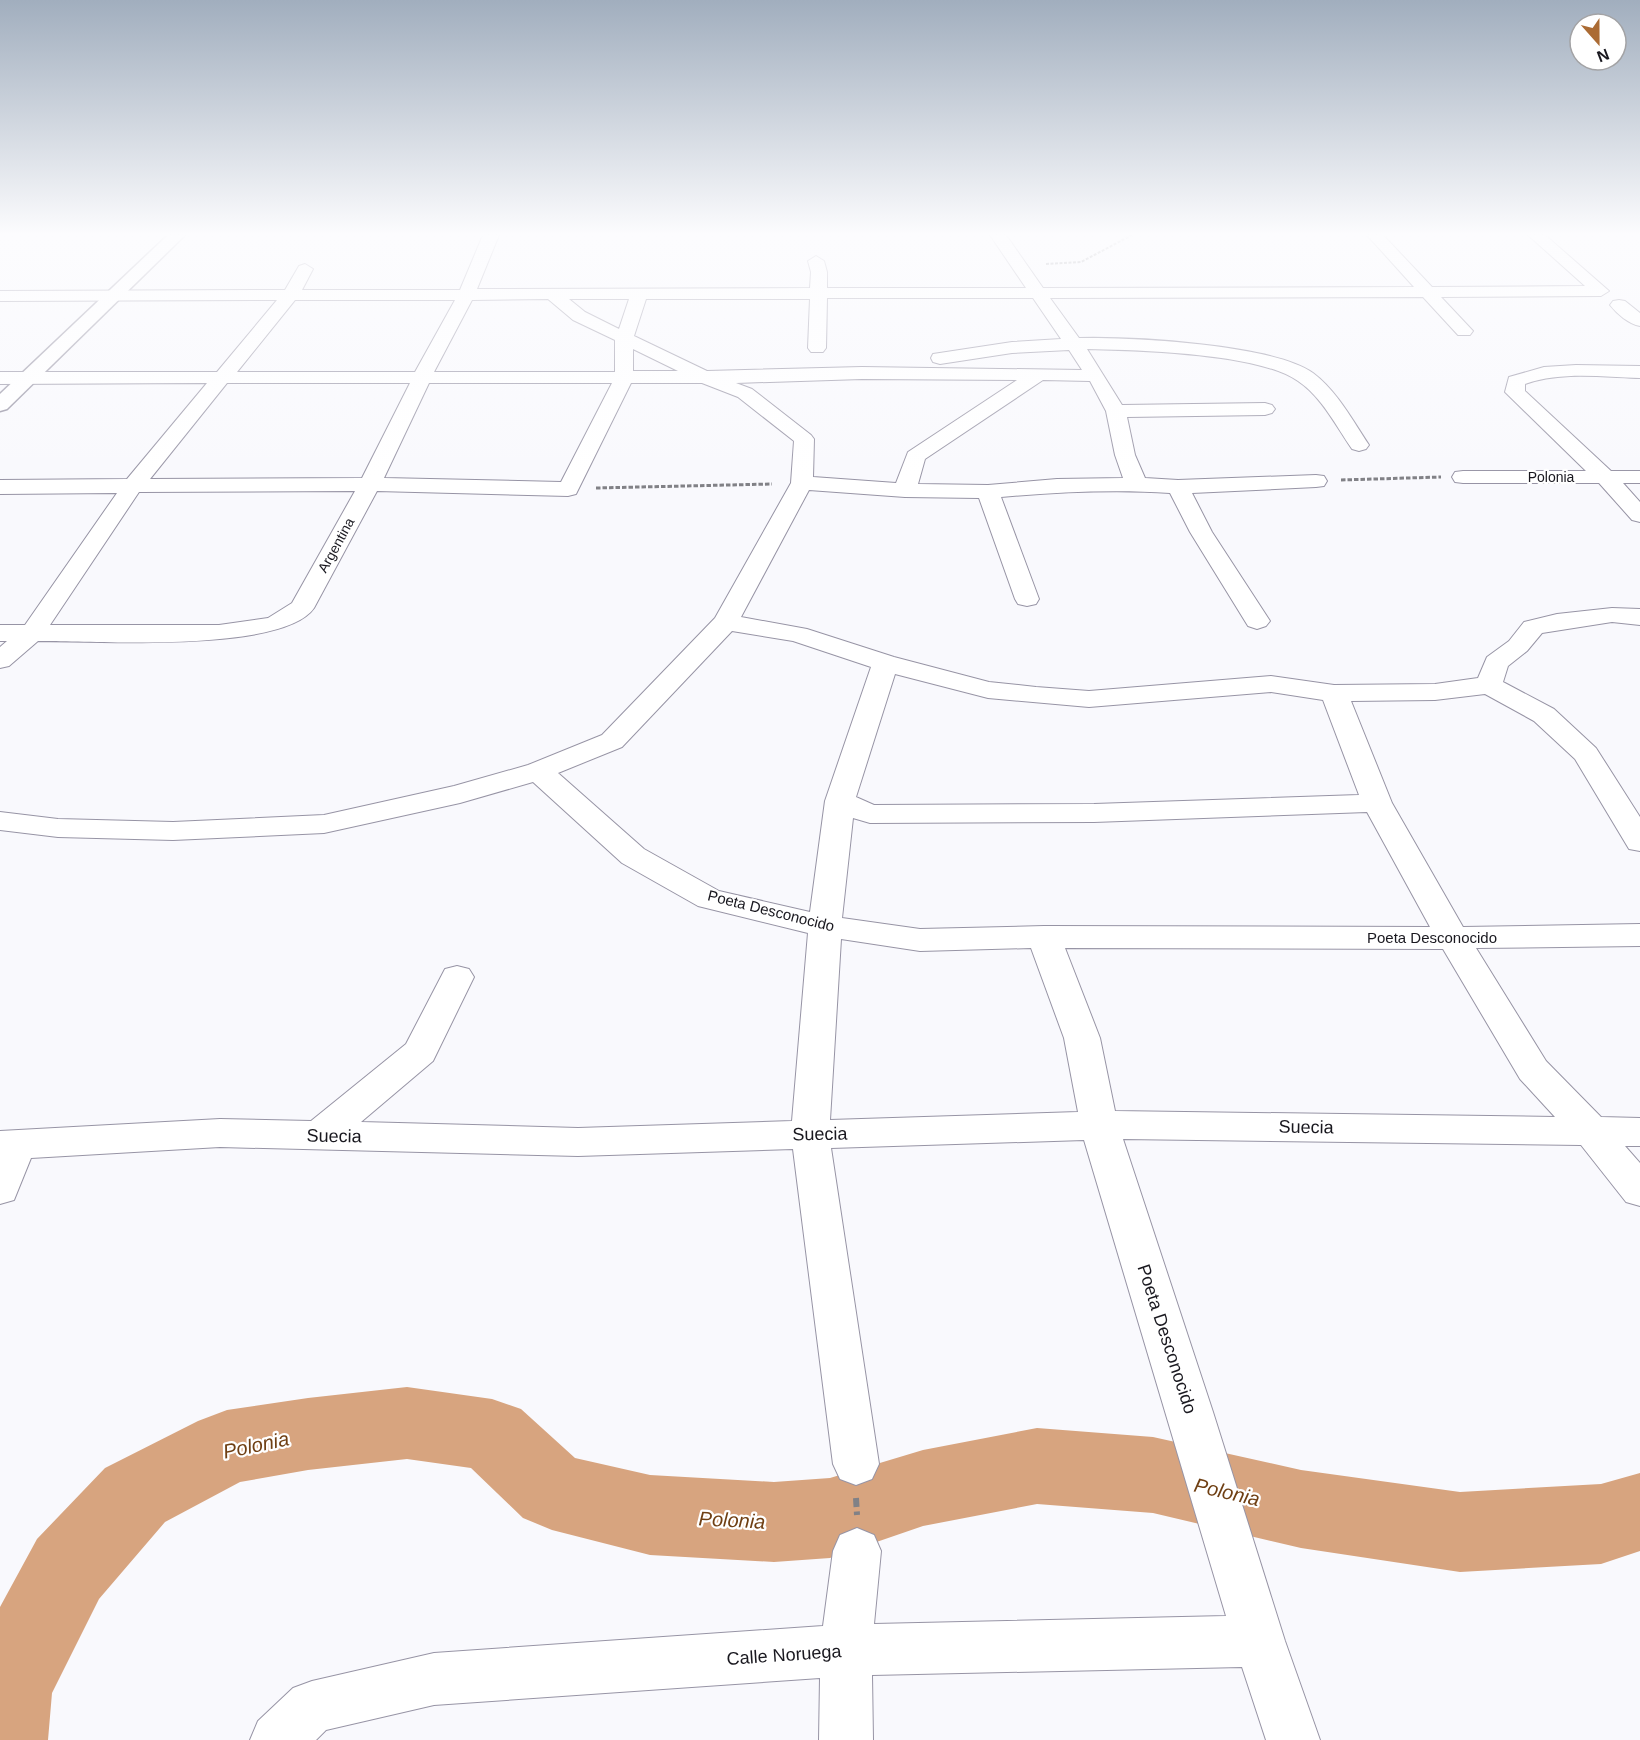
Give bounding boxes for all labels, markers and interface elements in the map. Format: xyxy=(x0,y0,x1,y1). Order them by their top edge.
north arrow xyxy=(1568,12,1628,72)
text: N xyxy=(1595,46,1612,66)
street label: Polonia xyxy=(1528,469,1575,485)
street label: Argentina xyxy=(314,515,358,575)
street label: Poeta Desconocido xyxy=(706,887,836,934)
street label: Poeta Desconocido xyxy=(1367,929,1497,946)
street label: Suecia xyxy=(1278,1117,1335,1137)
street label: Suecia xyxy=(792,1124,849,1144)
street label: Suecia xyxy=(306,1126,363,1146)
street label: Poeta Desconocido xyxy=(1133,1262,1201,1416)
water label: Polonia xyxy=(221,1427,291,1463)
water label: Polonia xyxy=(1192,1474,1262,1510)
water label: Polonia xyxy=(698,1507,766,1533)
street label: Calle Noruega xyxy=(726,1641,843,1669)

